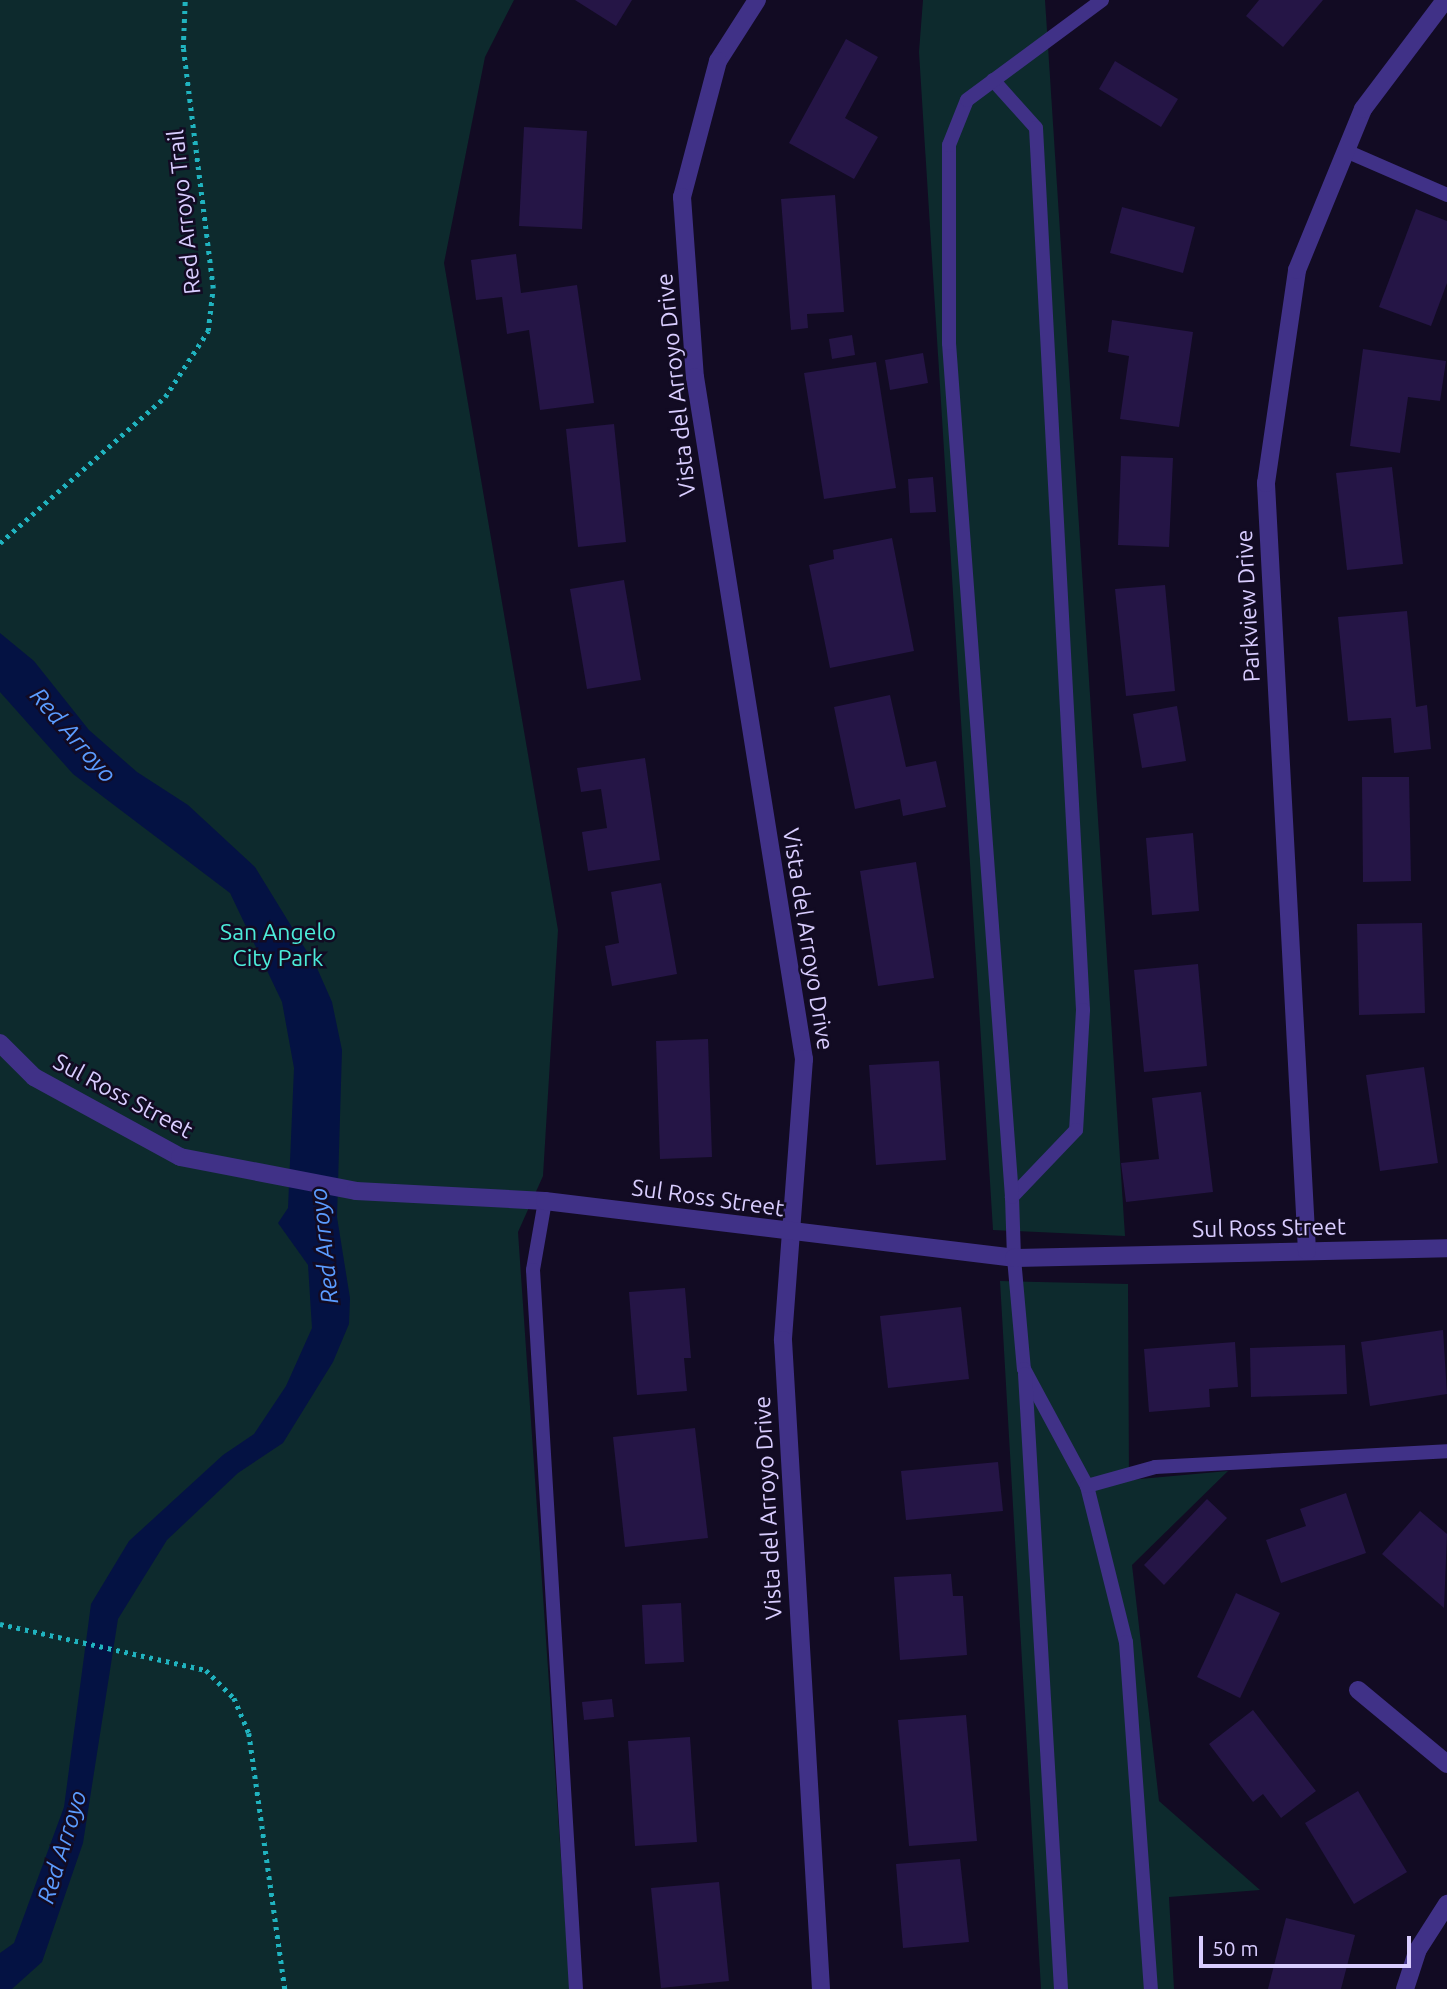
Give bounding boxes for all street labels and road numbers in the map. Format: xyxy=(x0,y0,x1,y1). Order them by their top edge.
street label: Red Arroyo Trail xyxy=(162,128,206,296)
street label: Vista del Arroyo Drive xyxy=(651,272,701,498)
street label: Parkview Drive xyxy=(1230,529,1266,683)
street label: Vista del Arroyo Drive xyxy=(777,826,839,1052)
street label: Sul Ross Street xyxy=(49,1048,197,1144)
street label: Sul Ross Street xyxy=(630,1174,786,1222)
street label: Sul Ross Street xyxy=(1192,1213,1346,1243)
street label: Vista del Arroyo Drive xyxy=(748,1395,788,1621)

